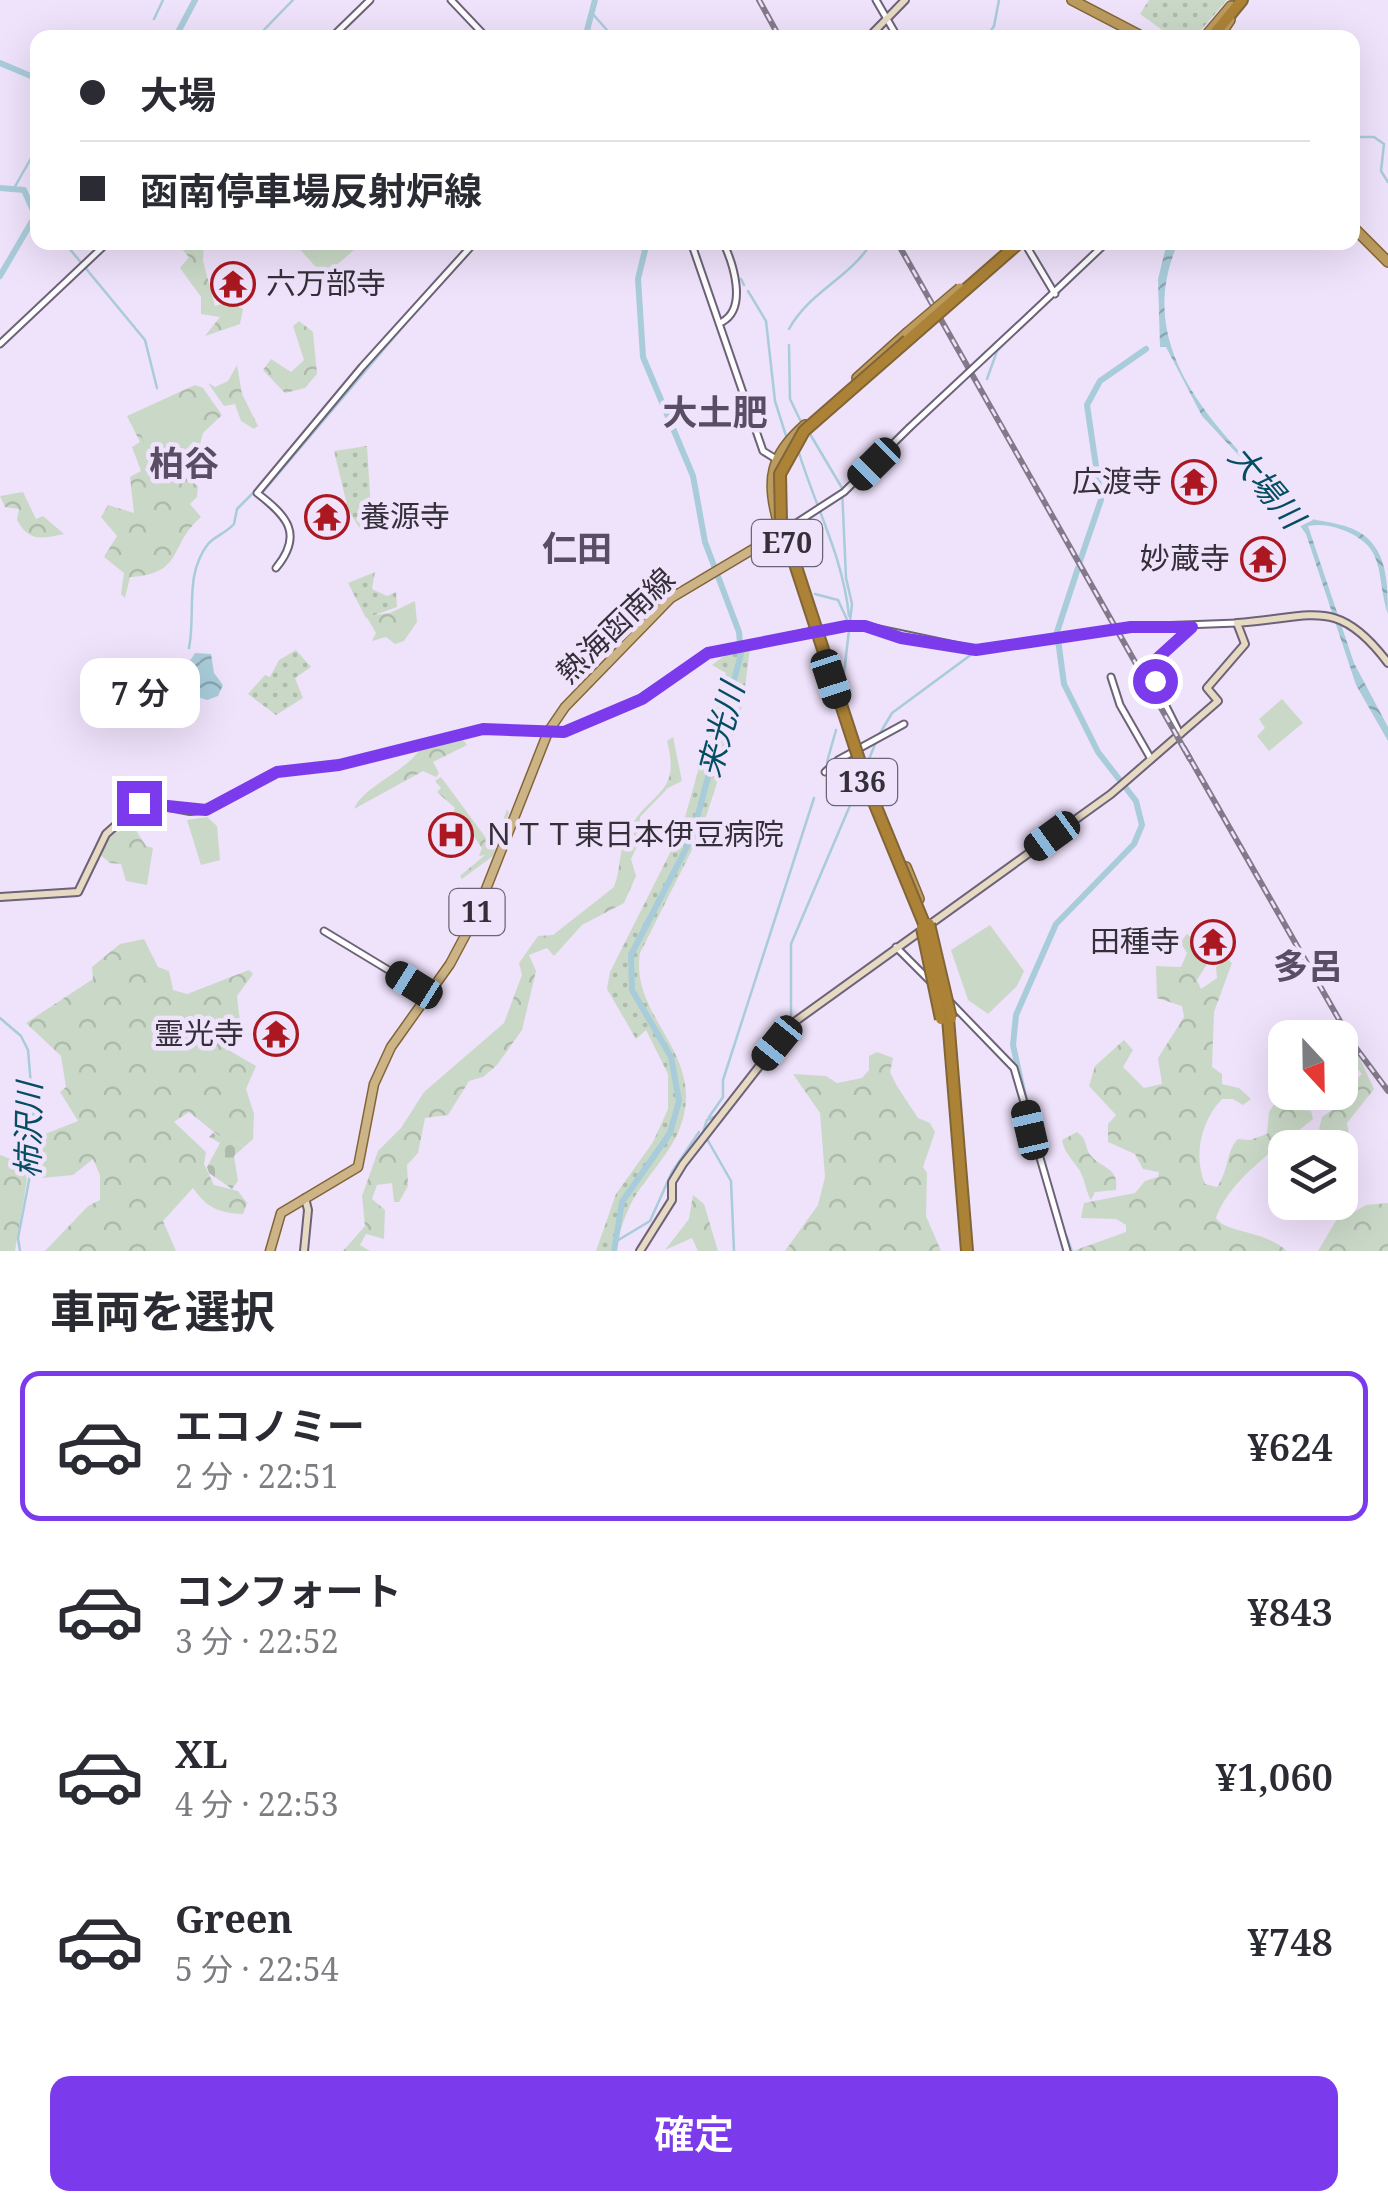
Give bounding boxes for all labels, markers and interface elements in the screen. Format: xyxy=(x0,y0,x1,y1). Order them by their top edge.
text: 大場 xyxy=(140,68,216,120)
text: 函南停車場反射炉線 xyxy=(140,164,482,216)
temple icon: 六万部寺 xyxy=(210,261,256,307)
place label: 六万部寺 xyxy=(266,262,386,303)
district label: 大土肥 xyxy=(662,388,768,435)
car xyxy=(842,432,906,496)
water label: 大場川 xyxy=(1220,435,1316,539)
district label: 柏谷 xyxy=(149,439,219,486)
temple icon: 広渡寺 xyxy=(1171,459,1217,505)
place label: 広渡寺 xyxy=(1072,460,1162,501)
temple icon: 養源寺 xyxy=(304,494,350,540)
place label: 養源寺 xyxy=(360,495,450,536)
road number: E70 xyxy=(752,520,822,566)
district label: 仁田 xyxy=(542,524,612,571)
temple icon: 妙蔵寺 xyxy=(1240,536,1286,582)
place label: 妙蔵寺 xyxy=(1140,537,1230,578)
street label: 熱海函南線 xyxy=(547,558,683,692)
car xyxy=(807,646,855,712)
callout: 7 分 xyxy=(79,658,199,728)
route start xyxy=(1133,659,1178,704)
text: 7 分 xyxy=(111,671,169,714)
water label: 来光川 xyxy=(686,675,754,782)
road number: 136 xyxy=(827,759,897,805)
route end xyxy=(117,781,162,826)
car xyxy=(1019,806,1085,866)
hospital icon: ＮＴＴ東日本伊豆病院 xyxy=(428,812,474,858)
place label: ＮＴＴ東日本伊豆病院 xyxy=(484,813,784,854)
road number: 11 xyxy=(450,889,504,935)
temple icon: 田種寺 xyxy=(1190,919,1236,965)
place label: 田種寺 xyxy=(1090,920,1180,961)
district label: 多呂 xyxy=(1273,942,1343,989)
car xyxy=(381,956,447,1014)
car xyxy=(746,1010,808,1076)
temple icon: 霊光寺 xyxy=(253,1011,299,1057)
place label: 霊光寺 xyxy=(154,1012,244,1053)
north arrow xyxy=(1268,1020,1358,1110)
map controls xyxy=(1268,1020,1358,1220)
water label: 柿沢川 xyxy=(5,1079,50,1178)
car xyxy=(1009,1097,1051,1163)
button: layers xyxy=(1268,1130,1358,1220)
text: 車両を選択 xyxy=(50,1280,275,1341)
text: エコノミー xyxy=(175,1399,365,1451)
icon: car xyxy=(55,1401,145,1491)
text: ¥624 xyxy=(1247,1420,1333,1472)
text: 2 分 · 22:51 xyxy=(175,1454,339,1497)
text: コンフォート xyxy=(175,1564,402,1616)
icon: car xyxy=(55,1566,145,1656)
text: ¥843 xyxy=(1247,1585,1333,1637)
text: 3 分 · 22:52 xyxy=(175,1619,339,1662)
text: XL xyxy=(175,1727,228,1779)
icon: car xyxy=(55,1731,145,1821)
text: ¥1,060 xyxy=(1216,1750,1333,1802)
text: 4 分 · 22:53 xyxy=(175,1782,339,1825)
text: Green xyxy=(175,1892,293,1944)
icon: car xyxy=(55,1896,145,1986)
text: ¥748 xyxy=(1247,1915,1333,1967)
text: 5 分 · 22:54 xyxy=(175,1947,339,1990)
button: 確定 xyxy=(50,2076,1338,2191)

